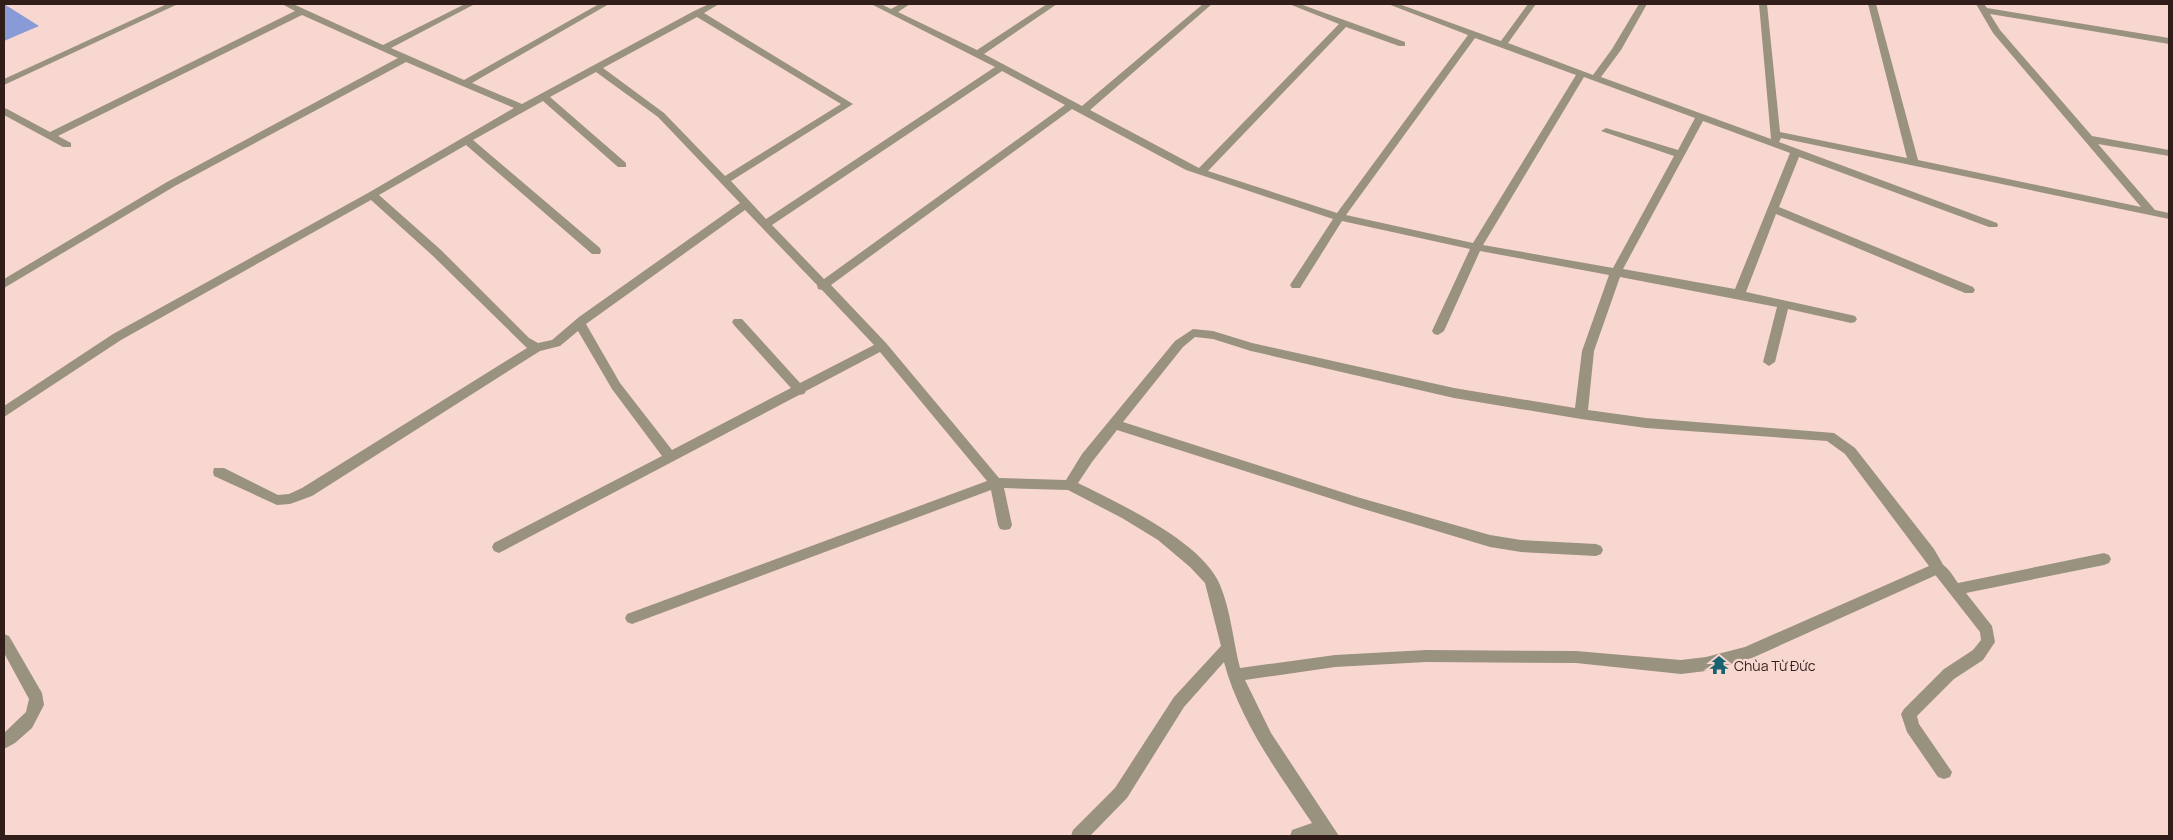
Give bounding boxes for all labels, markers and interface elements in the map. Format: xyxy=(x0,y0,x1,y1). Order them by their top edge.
temple icon: Chùa Từ Đức xyxy=(1708,654,1730,676)
place label: Chùa Từ Đức xyxy=(1734,656,1816,675)

